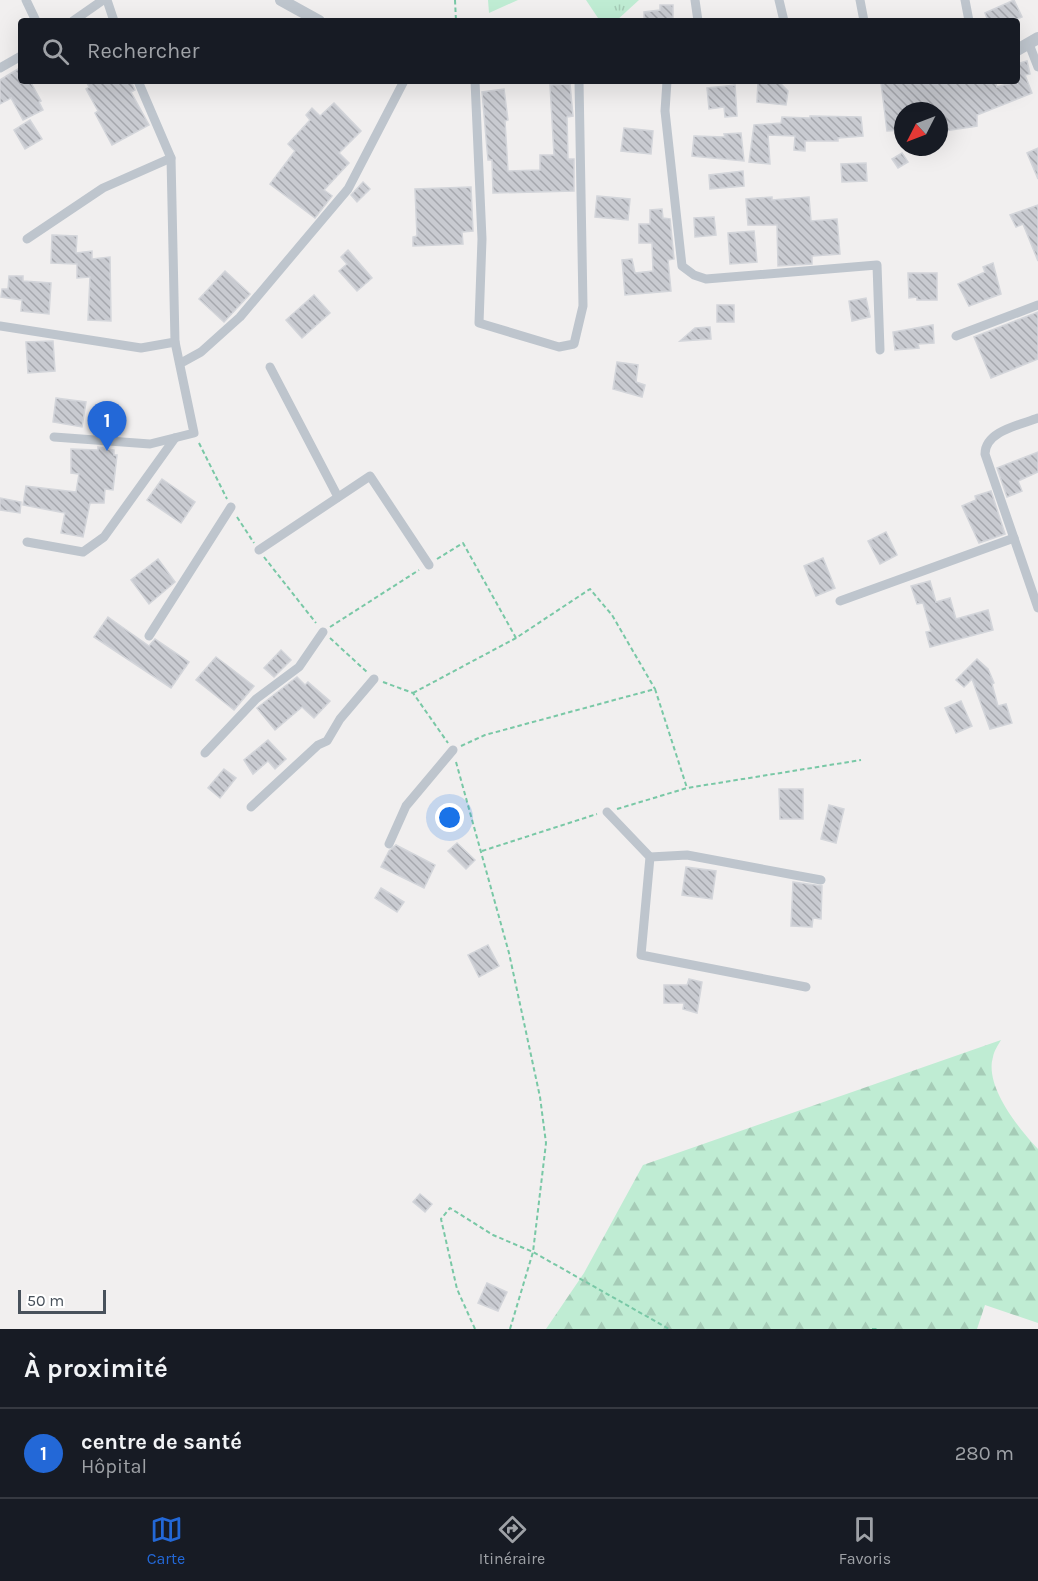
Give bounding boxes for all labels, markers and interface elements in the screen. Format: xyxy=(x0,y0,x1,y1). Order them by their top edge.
search box xyxy=(18,18,1020,84)
icon: search xyxy=(39,35,72,68)
text: Rechercher xyxy=(87,38,200,64)
north arrow xyxy=(894,102,948,156)
pin: 1 xyxy=(88,402,126,451)
your location xyxy=(435,803,464,832)
scale bar xyxy=(18,1287,106,1314)
text: 50 m xyxy=(27,1291,64,1310)
text: À proximité xyxy=(24,1353,168,1384)
text: centre de santé xyxy=(81,1429,242,1455)
text: 1 xyxy=(40,1442,47,1465)
text: 280 m xyxy=(955,1442,1014,1465)
text: Hôpital xyxy=(81,1455,147,1478)
tab: Carte xyxy=(147,1513,185,1568)
tab: Itinéraire xyxy=(479,1513,545,1568)
tab: Favoris xyxy=(839,1513,891,1568)

